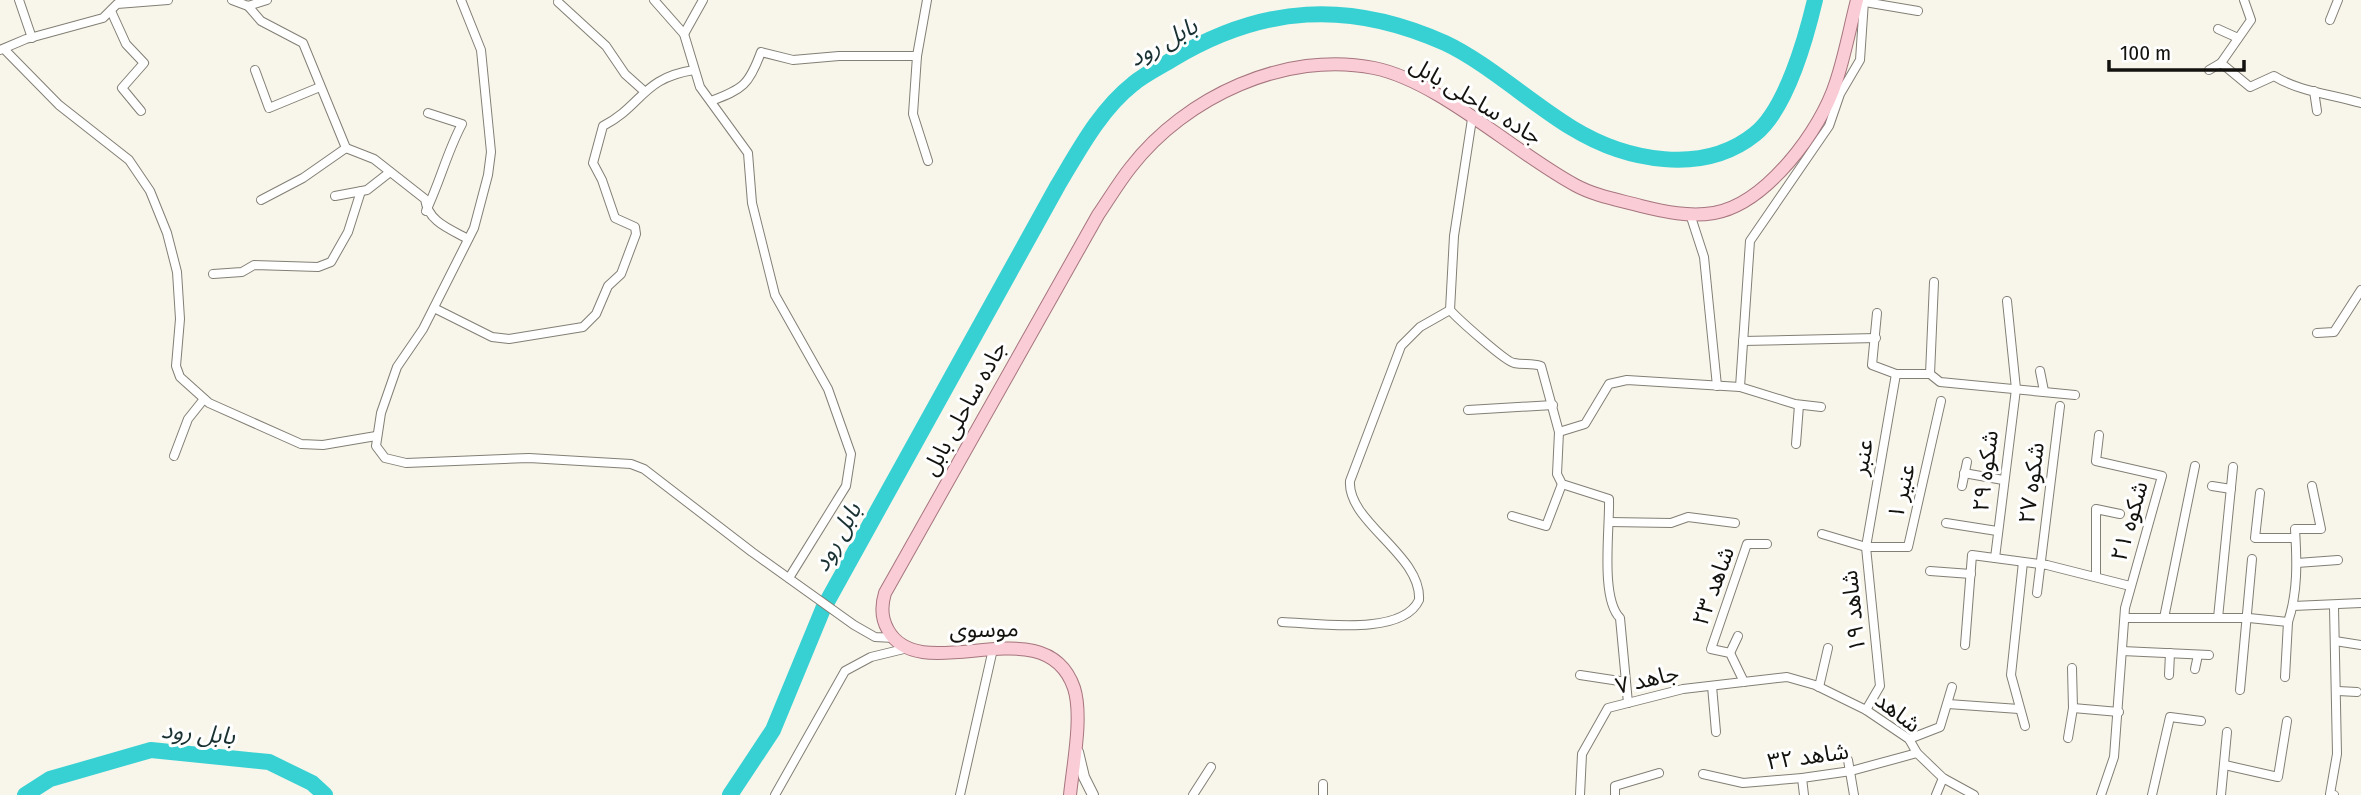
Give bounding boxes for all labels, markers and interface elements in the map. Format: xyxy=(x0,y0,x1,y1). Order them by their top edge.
water label: بابل رود xyxy=(1124,12,1203,72)
scale bar xyxy=(2109,28,2244,72)
text: 100 m xyxy=(2120,40,2171,66)
street label: جاده ساحلی بابل xyxy=(1405,50,1547,150)
street label: جاده ساحلی بابل xyxy=(916,336,1012,480)
street label: شکوه ۲۹ xyxy=(1966,429,2004,513)
street label: عنبر xyxy=(1845,437,1879,478)
street label: شکوه ۲۷ xyxy=(2012,441,2050,525)
street label: عنیر ۱ xyxy=(1881,461,1921,521)
street label: شکوه ۲۱ xyxy=(2104,478,2154,564)
water label: بابل رود xyxy=(807,497,867,576)
street label: شاهد ۲۳ xyxy=(1686,543,1740,629)
street label: شاهد ۱۹ xyxy=(1835,569,1871,653)
street label: موسوی xyxy=(949,614,1019,644)
street label: جاهد ۷ xyxy=(1613,658,1681,700)
street label: شاهد xyxy=(1870,686,1926,738)
water label: بابل رود xyxy=(160,716,237,750)
street label: شاهد ۳۲ xyxy=(1766,736,1850,776)

